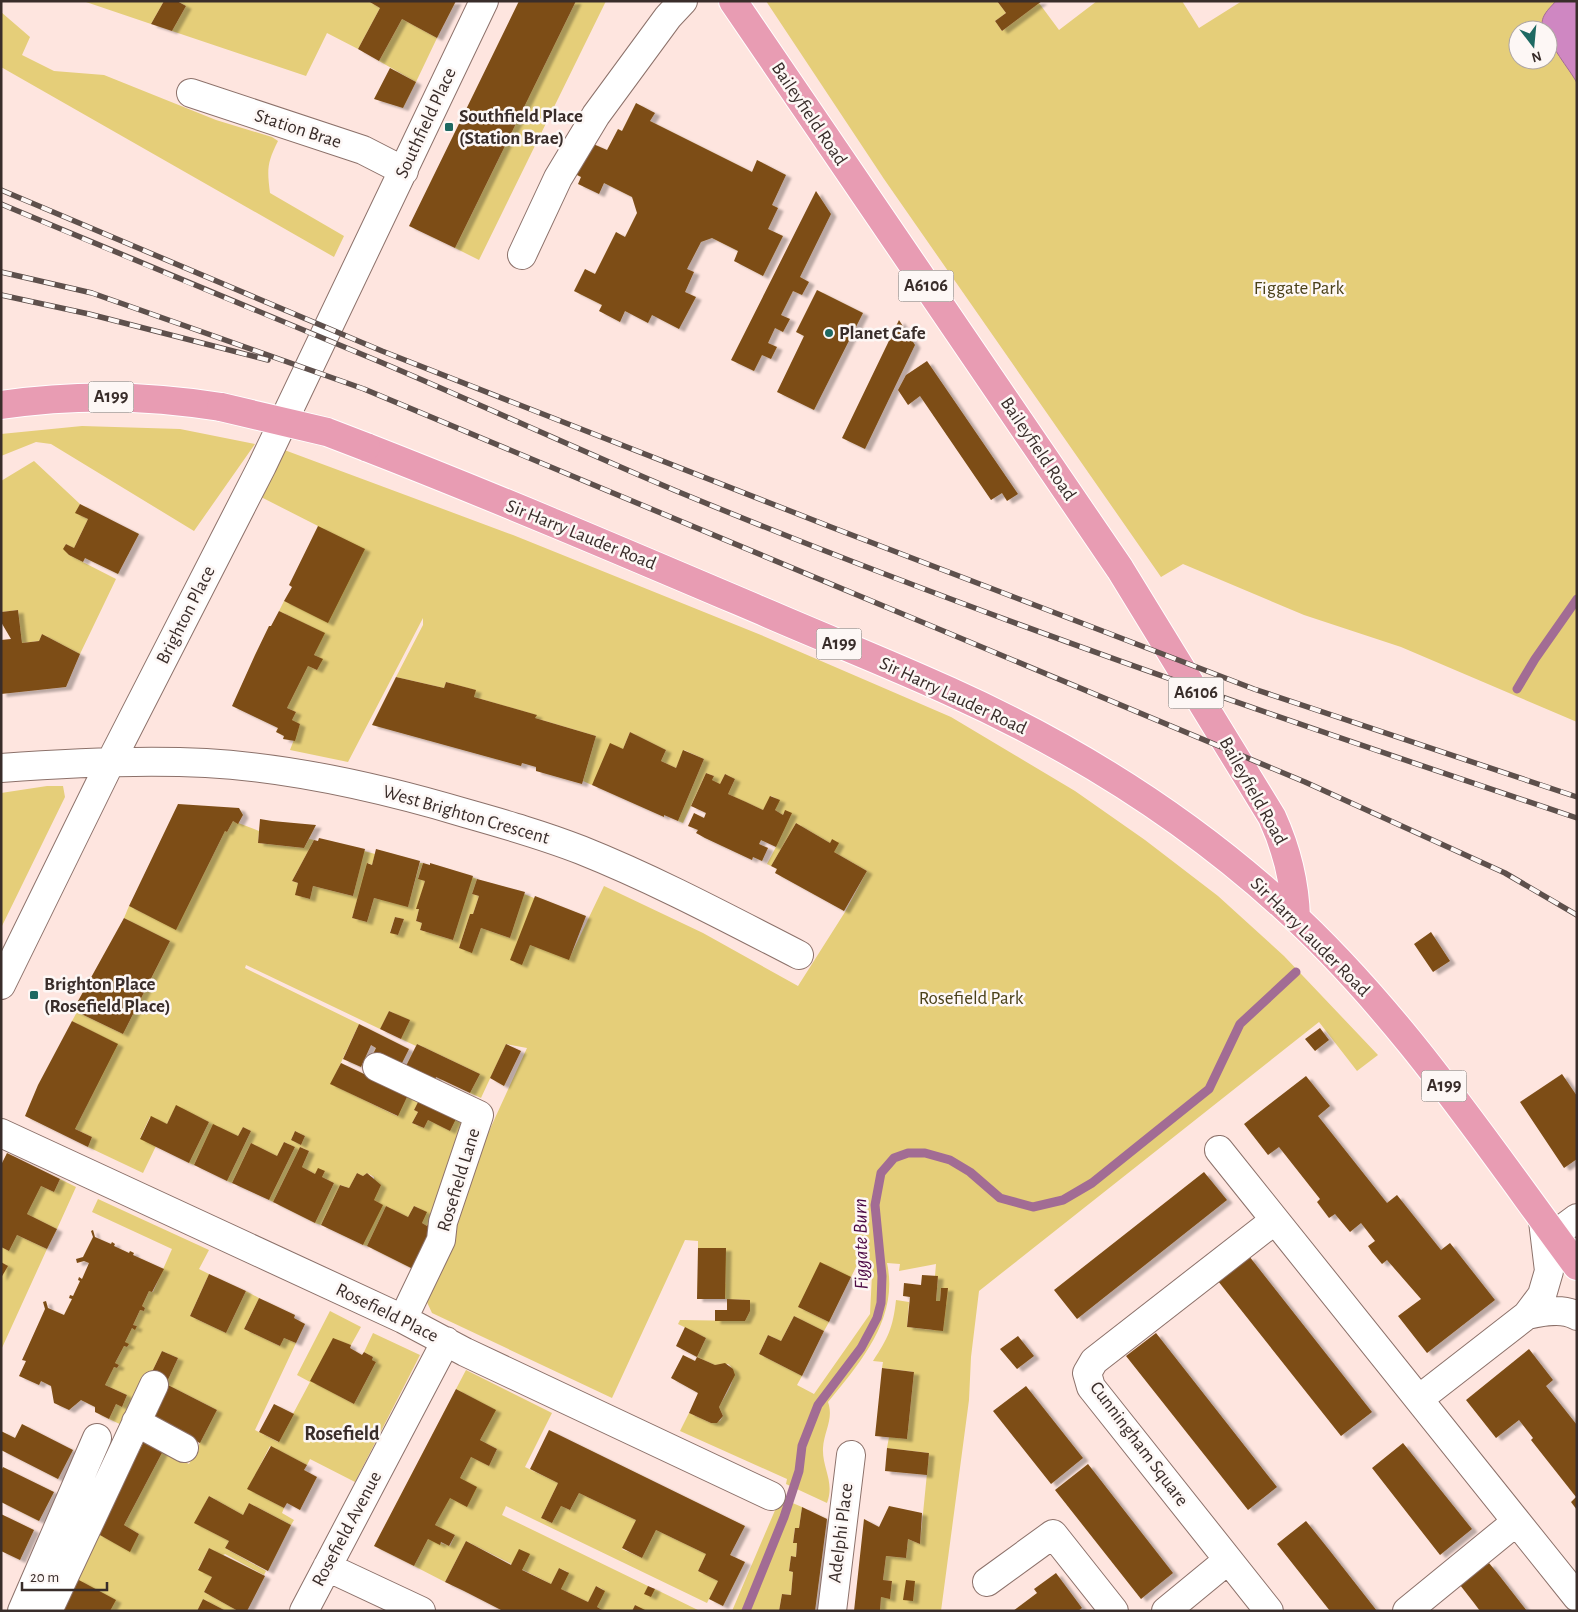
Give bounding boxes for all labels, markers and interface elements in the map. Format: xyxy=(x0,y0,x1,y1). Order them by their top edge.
north arrow xyxy=(1508,20,1558,70)
text: N xyxy=(1530,48,1543,65)
street label: Baileyfield Road xyxy=(768,59,850,169)
street label: Southfield Place xyxy=(392,65,460,181)
street label: Station Brae xyxy=(252,106,344,152)
place label: Southfield Place (Station Brae) xyxy=(459,107,583,148)
marker: Southfield Place (Station Brae) xyxy=(443,121,455,133)
road number: A6106 xyxy=(898,270,954,302)
park label: Figgate Park xyxy=(1254,279,1345,298)
place label: Planet Cafe xyxy=(839,324,926,343)
marker: Planet Cafe xyxy=(823,327,835,339)
road number: A199 xyxy=(88,382,134,412)
street label: Baileyfield Road xyxy=(997,394,1079,504)
street label: Sir Harry Lauder Road xyxy=(503,496,659,574)
street label: Brighton Place xyxy=(153,563,219,667)
road number: A199 xyxy=(816,629,862,660)
street label: Sir Harry Lauder Road xyxy=(877,654,1030,738)
road number: A6106 xyxy=(1168,678,1224,708)
street label: Baileyfield Road xyxy=(1216,734,1290,848)
street label: West Brighton Crescent xyxy=(381,782,551,848)
street label: Sir Harry Lauder Road xyxy=(1247,874,1373,1000)
place label: Brighton Place (Rosefield Place) xyxy=(44,975,171,1016)
marker: Brighton Place (Rosefield Place) xyxy=(28,989,40,1001)
park label: Rosefield Park xyxy=(919,989,1024,1008)
road number: A199 xyxy=(1422,1070,1466,1102)
street label: Rosefield Lane xyxy=(434,1126,484,1234)
water label: Figgate Burn xyxy=(850,1198,872,1290)
street label: Rosefield Place xyxy=(333,1280,441,1346)
street label: Cunningham Square xyxy=(1086,1378,1192,1510)
district label: Rosefield xyxy=(304,1424,380,1444)
street label: Rosefield Avenue xyxy=(309,1468,385,1590)
street label: Adelphi Place xyxy=(825,1482,857,1584)
scale bar xyxy=(22,1560,108,1592)
text: 20 m xyxy=(30,1570,59,1585)

